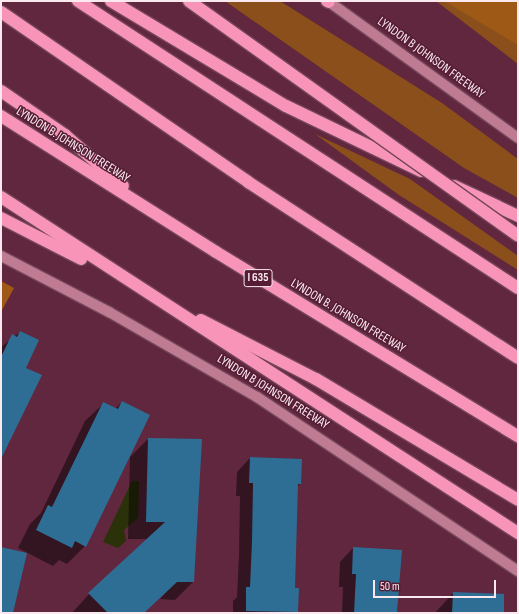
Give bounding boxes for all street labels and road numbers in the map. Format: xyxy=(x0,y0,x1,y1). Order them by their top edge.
street label: LYNDON B JOHNSON FREEWAY xyxy=(374,14,488,102)
street label: LYNDON B. JOHNSON FREEWAY xyxy=(13,104,133,186)
road number: I 635 xyxy=(243,268,273,288)
street label: LYNDON B. JOHNSON FREEWAY xyxy=(288,276,408,356)
street label: LYNDON B JOHNSON FREEWAY xyxy=(214,351,332,433)

